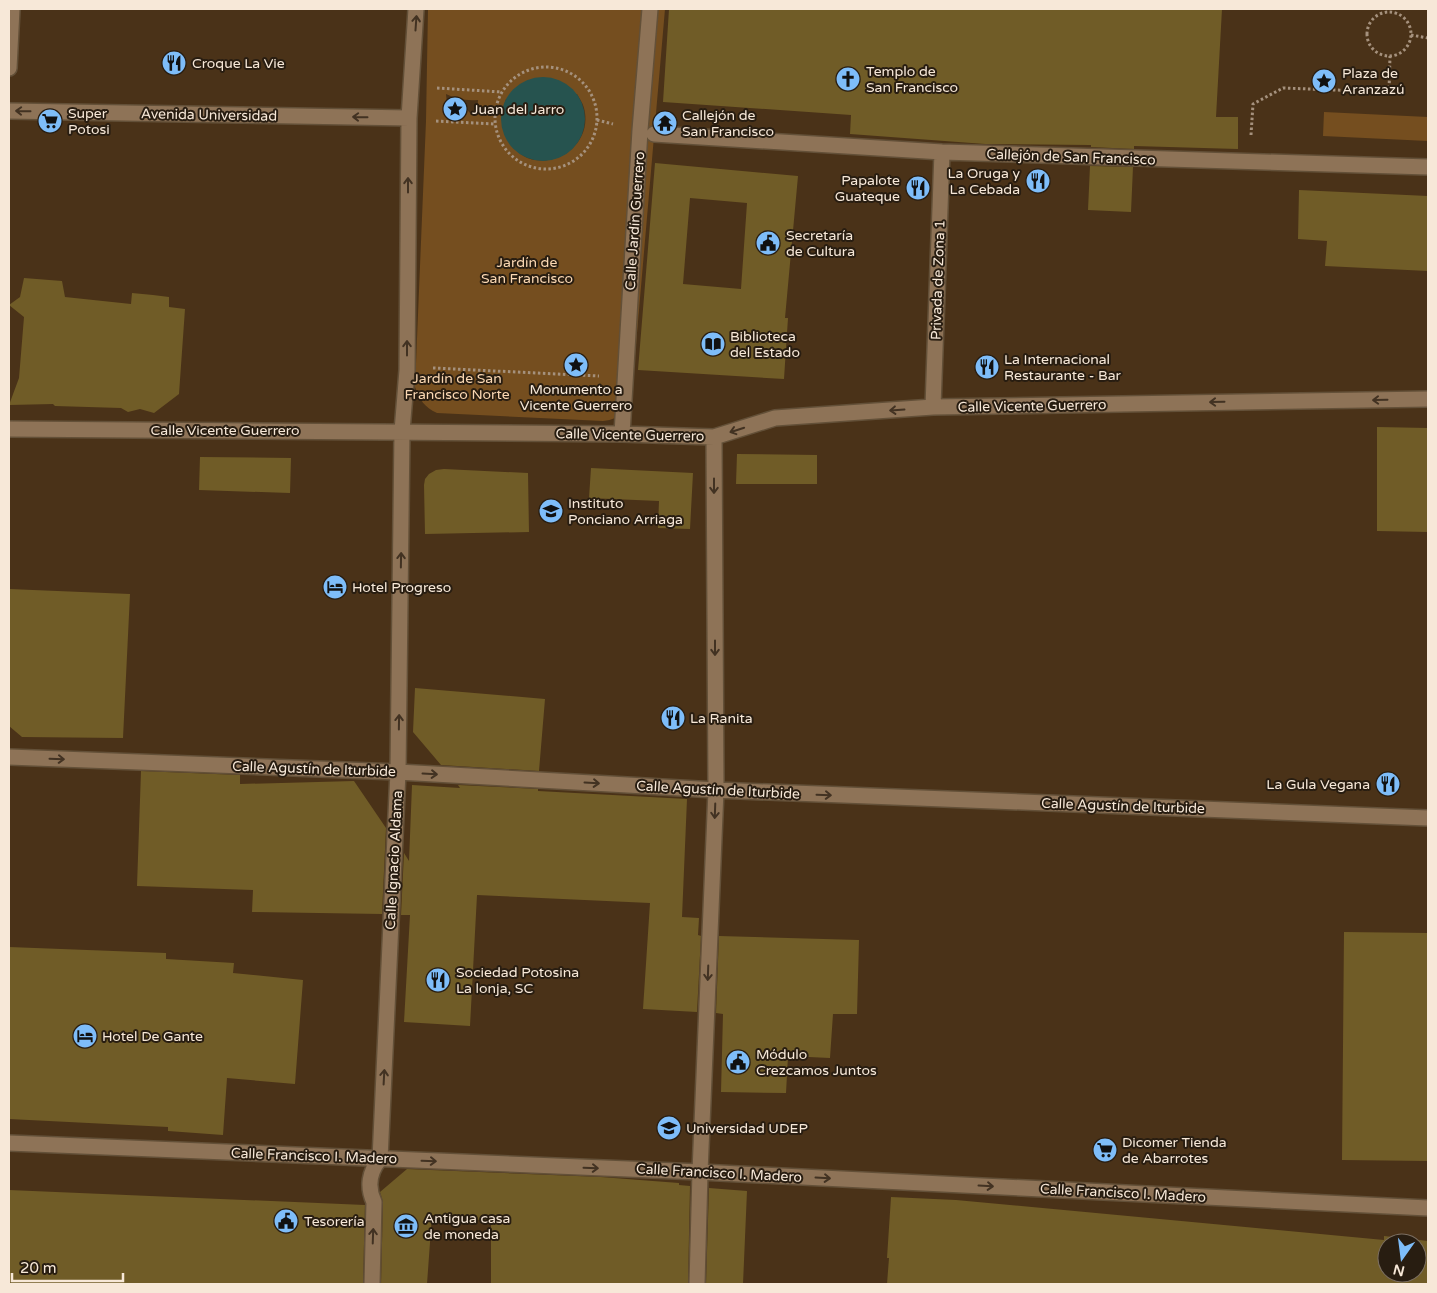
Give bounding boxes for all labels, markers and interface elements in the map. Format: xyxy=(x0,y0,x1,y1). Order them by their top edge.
one-way arrow xyxy=(411,15,420,31)
restaurant icon: Croque La Vie xyxy=(161,50,187,76)
place label: Croque La Vie xyxy=(192,55,285,72)
place label: Templo de San Francisco xyxy=(866,63,958,96)
place label: Plaza de Aranzazú xyxy=(1342,65,1404,98)
church icon: Templo de San Francisco xyxy=(835,66,861,92)
place icon: Plaza de Aranzazú xyxy=(1311,68,1337,94)
place icon: Juan del Jarro xyxy=(442,96,468,122)
place label: Juan del Jarro xyxy=(472,101,564,118)
place label: Super Potosi xyxy=(68,105,110,138)
street label: Avenida Universidad xyxy=(141,105,277,125)
one-way arrow xyxy=(15,106,31,116)
place label: Callejón de San Francisco xyxy=(682,107,774,140)
supermarket icon: Super Potosi xyxy=(37,108,63,134)
temple icon: Callejón de San Francisco xyxy=(652,110,678,136)
one-way arrow xyxy=(352,113,368,122)
street label: Callejón de San Francisco xyxy=(986,146,1156,168)
street label: Calle Jardín Guerrero xyxy=(622,151,648,291)
place label: La Oruga y La Cebada xyxy=(947,165,1020,198)
restaurant icon: La Oruga y La Cebada xyxy=(1025,168,1051,194)
place label: Papalote Guateque xyxy=(835,172,900,205)
restaurant icon: Papalote Guateque xyxy=(905,175,931,201)
one-way arrow xyxy=(404,178,413,194)
street label: Privada de Zona 1 xyxy=(927,220,949,340)
place label: Secretaría de Cultura xyxy=(786,227,855,260)
public building icon: Secretaría de Cultura xyxy=(755,230,781,256)
park label: Jardín de San Francisco xyxy=(481,254,573,287)
place label: Biblioteca del Estado xyxy=(730,328,800,361)
library icon: Biblioteca del Estado xyxy=(700,331,726,357)
one-way arrow xyxy=(403,340,412,356)
place label: La Internacional Restaurante - Bar xyxy=(1004,351,1122,384)
place icon: Monumento a Vicente Guerrero xyxy=(563,352,589,378)
restaurant icon: La Internacional Restaurante - Bar xyxy=(974,354,1000,380)
park label: Jardín de San Francisco Norte xyxy=(404,370,510,403)
place label: Monumento a Vicente Guerrero xyxy=(520,381,632,414)
one-way arrow xyxy=(1372,395,1388,404)
street label: Calle Vicente Guerrero xyxy=(957,396,1107,416)
one-way arrow xyxy=(1209,398,1225,407)
one-way arrow xyxy=(889,405,905,414)
street label: Calle Vicente Guerrero xyxy=(151,422,299,439)
street label: Calle Vicente Guerrero xyxy=(555,425,705,445)
one-way arrow xyxy=(729,425,745,435)
one-way arrow xyxy=(709,478,719,494)
place label: Instituto Ponciano Arriaga xyxy=(568,495,683,528)
school or university icon: Instituto Ponciano Arriaga xyxy=(538,498,564,524)
one-way arrow xyxy=(396,552,406,568)
hotel icon: Hotel Progreso xyxy=(322,574,348,600)
place label: Hotel Progreso xyxy=(352,579,451,596)
one-way arrow xyxy=(710,640,720,656)
restaurant icon: La Ranita xyxy=(660,705,686,731)
place label: La Ranita xyxy=(690,710,753,727)
one-way arrow xyxy=(394,715,404,731)
one-way arrow xyxy=(49,754,65,763)
street label: Calle Agustín de Iturbide xyxy=(232,758,396,780)
one-way arrow xyxy=(421,769,437,778)
restaurant icon: La Gula Vegana xyxy=(1375,771,1401,797)
place label: La Gula Vegana xyxy=(1266,776,1370,793)
street label: Calle Agustín de Iturbide xyxy=(636,777,800,803)
one-way arrow xyxy=(584,779,600,788)
street label: Calle Ignacio Aldama xyxy=(382,790,406,930)
one-way arrow xyxy=(816,790,832,799)
street label: Calle Agustín de Iturbide xyxy=(1041,795,1205,817)
one-way arrow xyxy=(710,802,720,819)
place label: Sociedad Potosina La lonja, SC xyxy=(456,964,579,997)
one-way arrow xyxy=(703,964,713,981)
restaurant icon: Sociedad Potosina La lonja, SC xyxy=(425,967,451,993)
hotel icon: Hotel De Gante xyxy=(72,1023,98,1049)
place label: Hotel De Gante xyxy=(102,1028,203,1045)
place label: Módulo Crezcamos Juntos xyxy=(756,1046,877,1079)
public building icon: Módulo Crezcamos Juntos xyxy=(725,1049,751,1075)
one-way arrow xyxy=(379,1069,388,1085)
school or university icon: Universidad UDEP xyxy=(656,1115,682,1141)
place label: Universidad UDEP xyxy=(686,1120,808,1137)
place label: Dicomer Tienda de Abarrotes xyxy=(1122,1134,1227,1167)
supermarket icon: Dicomer Tienda de Abarrotes xyxy=(1092,1137,1118,1163)
street label: Calle Francisco I. Madero xyxy=(231,1145,397,1167)
one-way arrow xyxy=(420,1156,436,1166)
street label: Calle Francisco I. Madero xyxy=(635,1160,803,1186)
one-way arrow xyxy=(583,1163,599,1172)
one-way arrow xyxy=(815,1173,831,1182)
street label: Calle Francisco I. Madero xyxy=(1039,1180,1207,1206)
one-way arrow xyxy=(977,1181,993,1190)
public building icon: Tesorería xyxy=(273,1208,299,1234)
place label: Antigua casa de moneda xyxy=(424,1210,510,1243)
place label: Tesorería xyxy=(304,1213,365,1230)
museum icon: Antigua casa de moneda xyxy=(393,1213,419,1239)
one-way arrow xyxy=(368,1228,378,1244)
north arrow xyxy=(1377,1233,1427,1283)
scale bar xyxy=(12,1250,124,1282)
text: 20 m xyxy=(20,1259,57,1277)
text: N xyxy=(1391,1261,1406,1280)

